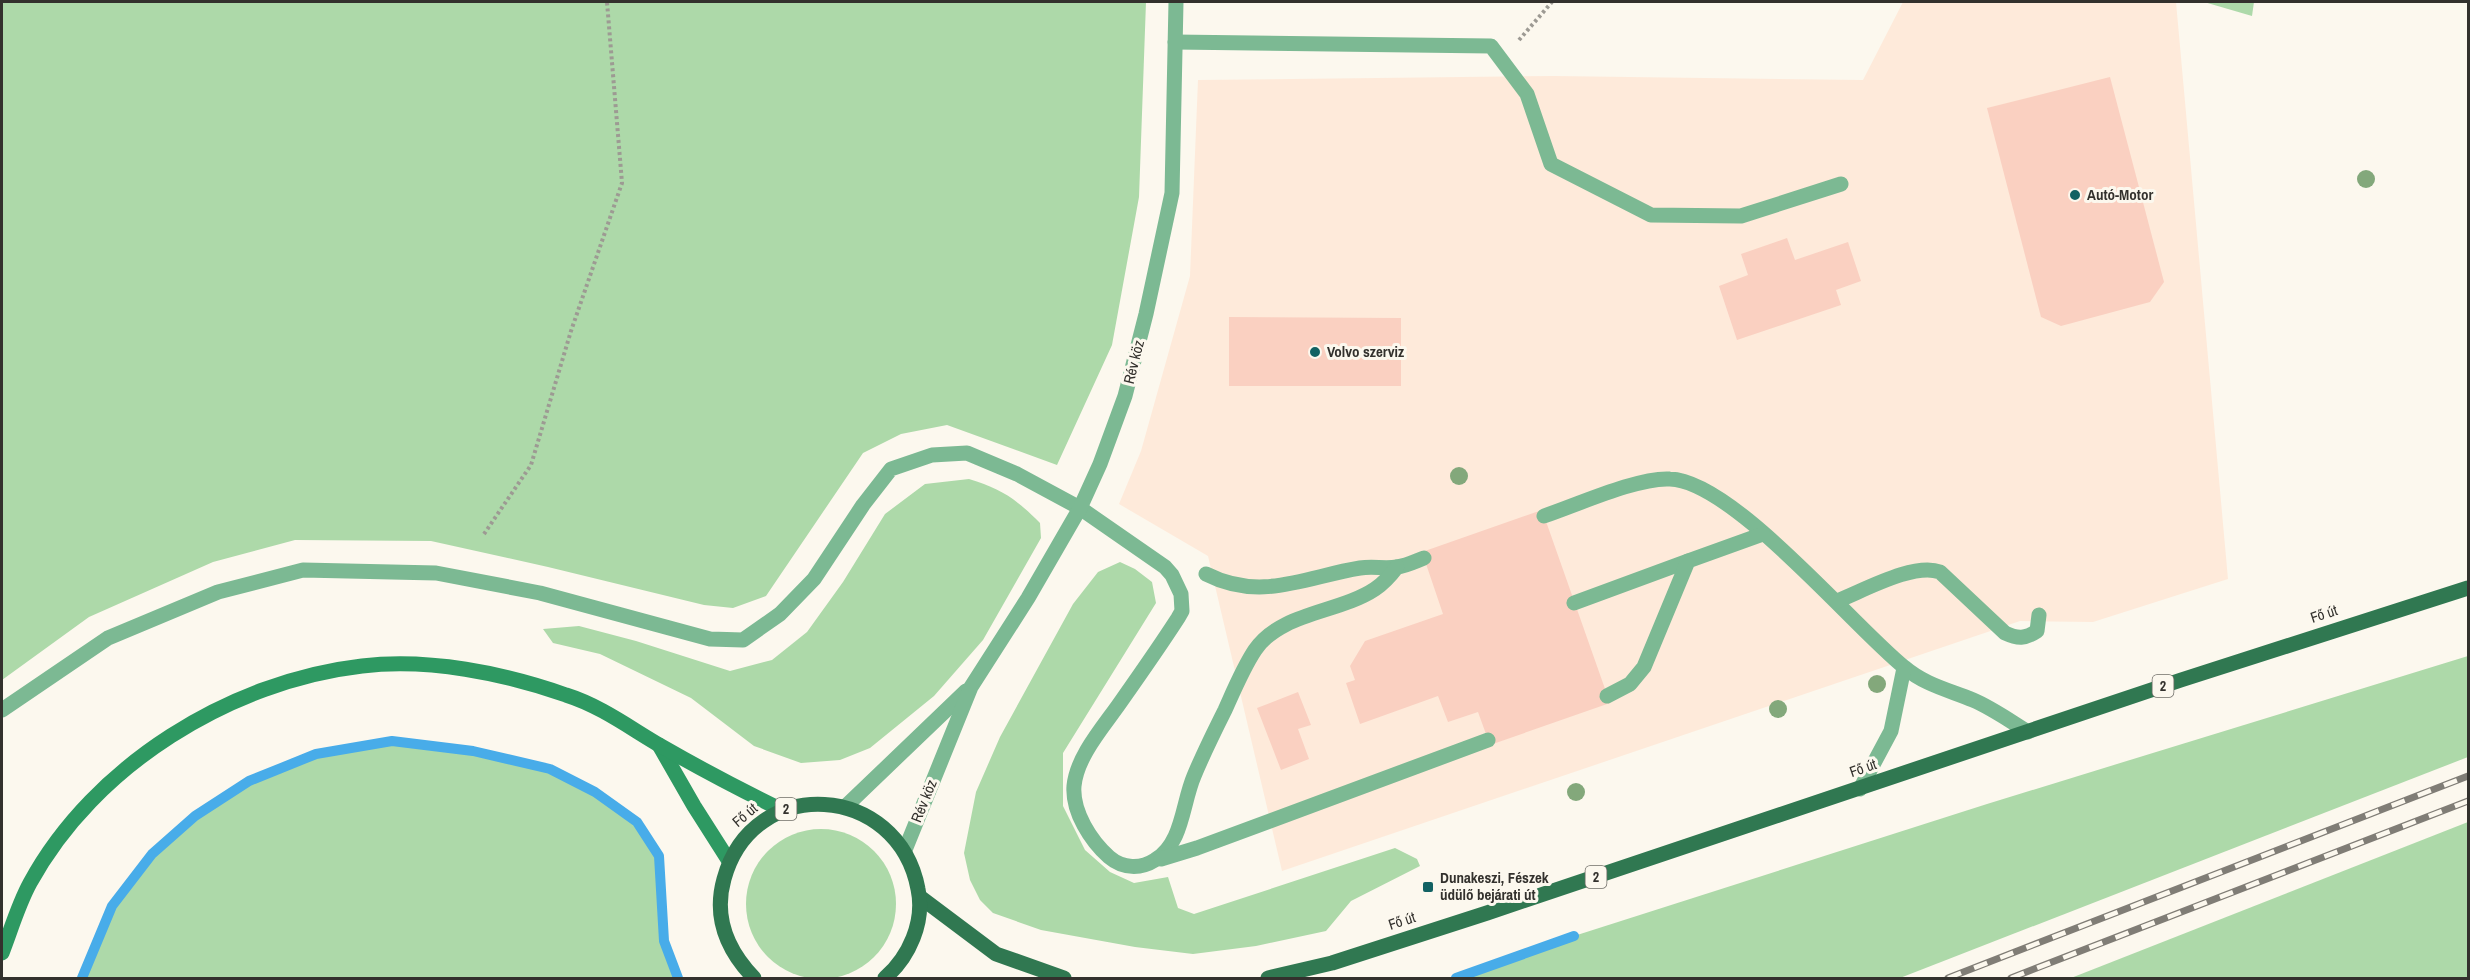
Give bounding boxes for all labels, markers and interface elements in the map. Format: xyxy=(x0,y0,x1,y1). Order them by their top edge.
place label: Autó-Motor xyxy=(2087,184,2153,205)
marker: Autó-Motor xyxy=(2068,188,2082,202)
street label: Rév köz xyxy=(1118,338,1149,386)
place label: Volvo szerviz xyxy=(1327,341,1404,362)
marker: Volvo szerviz xyxy=(1308,345,1322,359)
street label: Fő út xyxy=(2308,599,2341,628)
road number: 2 xyxy=(2152,675,2174,697)
street label: Fő út xyxy=(1846,753,1880,782)
street label: Rév köz xyxy=(905,776,942,825)
street label: Fő út xyxy=(727,797,762,831)
road number: 2 xyxy=(776,798,796,820)
road number: 2 xyxy=(1586,866,1606,888)
place label: Dunakeszi, Fészek üdülő bejárati út xyxy=(1440,867,1549,905)
marker: Dunakeszi, Fészek üdülő bejárati út xyxy=(1421,880,1435,894)
street label: Fő út xyxy=(1386,906,1419,935)

